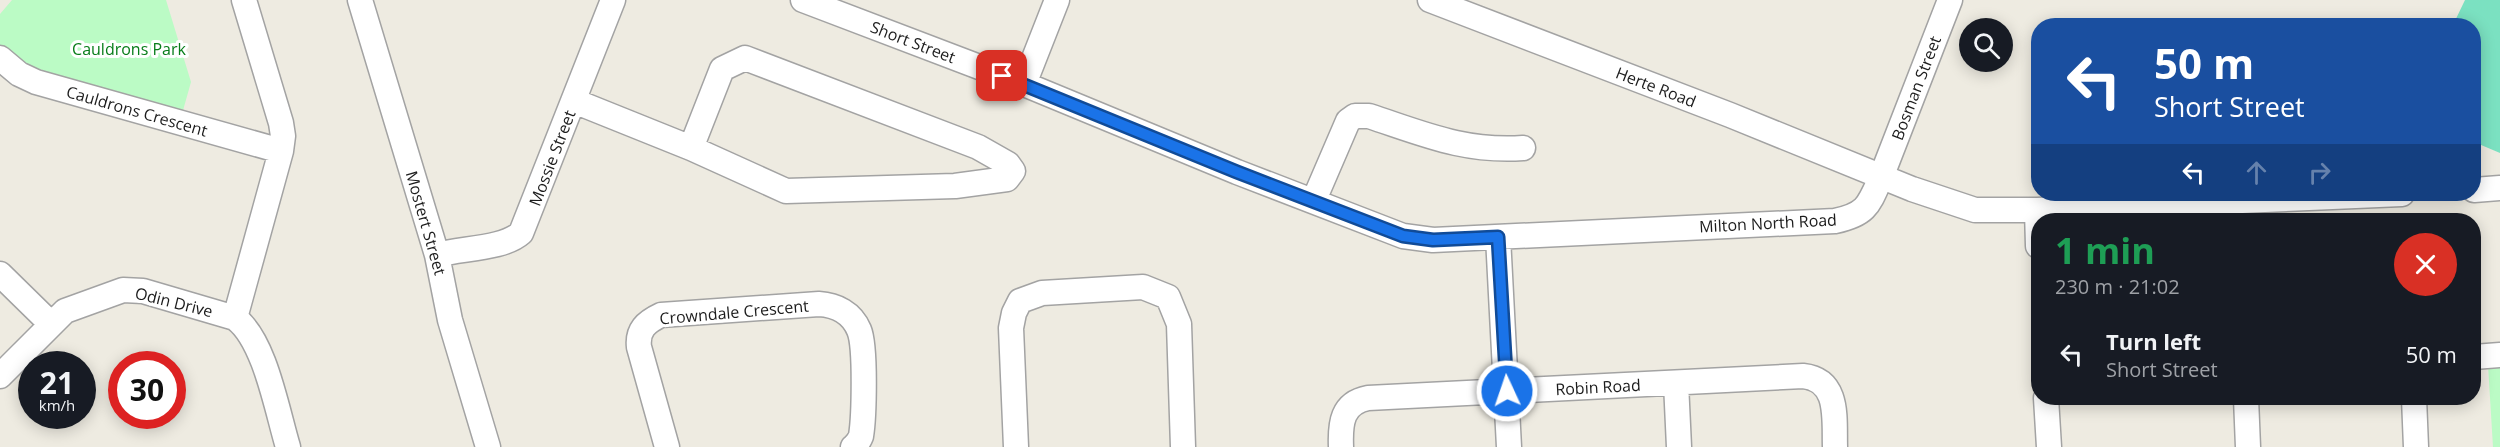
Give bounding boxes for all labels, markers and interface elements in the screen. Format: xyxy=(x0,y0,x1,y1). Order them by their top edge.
street label: Short Street xyxy=(867,16,959,68)
map controls xyxy=(1959,18,2013,72)
button: search xyxy=(1959,18,2013,72)
street label: Bosman Street xyxy=(1886,32,1946,143)
text: 50 m xyxy=(2154,34,2254,91)
park label: Cauldrons Park xyxy=(72,38,187,60)
icon: left xyxy=(2055,42,2133,120)
pin xyxy=(976,50,1027,101)
icon: arrive xyxy=(985,59,1018,92)
street label: Herte Road xyxy=(1613,62,1699,112)
street label: Cauldrons Crescent xyxy=(64,80,210,142)
text: Short Street xyxy=(2154,88,2305,125)
street label: Mossie Street xyxy=(524,107,580,209)
icon: left xyxy=(2177,156,2210,189)
icon: ahead xyxy=(2240,156,2273,189)
icon: right xyxy=(2303,156,2336,189)
street label: Mostert Street xyxy=(401,168,451,278)
street label: Milton North Road xyxy=(1699,208,1837,238)
text: 1 min xyxy=(2055,226,2155,275)
button: close xyxy=(2394,233,2457,296)
text: 230 m · 21:02 xyxy=(2055,273,2180,300)
street label: Odin Drive xyxy=(133,282,215,322)
street label: Crowndale Crescent xyxy=(658,294,810,329)
text: Turn left xyxy=(2106,326,2201,356)
icon: left xyxy=(2055,338,2088,371)
text: 50 m xyxy=(2406,339,2457,369)
speed limit sign: 30 xyxy=(108,351,186,429)
text: Short Street xyxy=(2106,356,2218,383)
position arrow xyxy=(1475,359,1539,423)
text: 21 xyxy=(40,362,74,403)
street label: Robin Road xyxy=(1555,374,1641,400)
text: km/h xyxy=(39,395,75,415)

